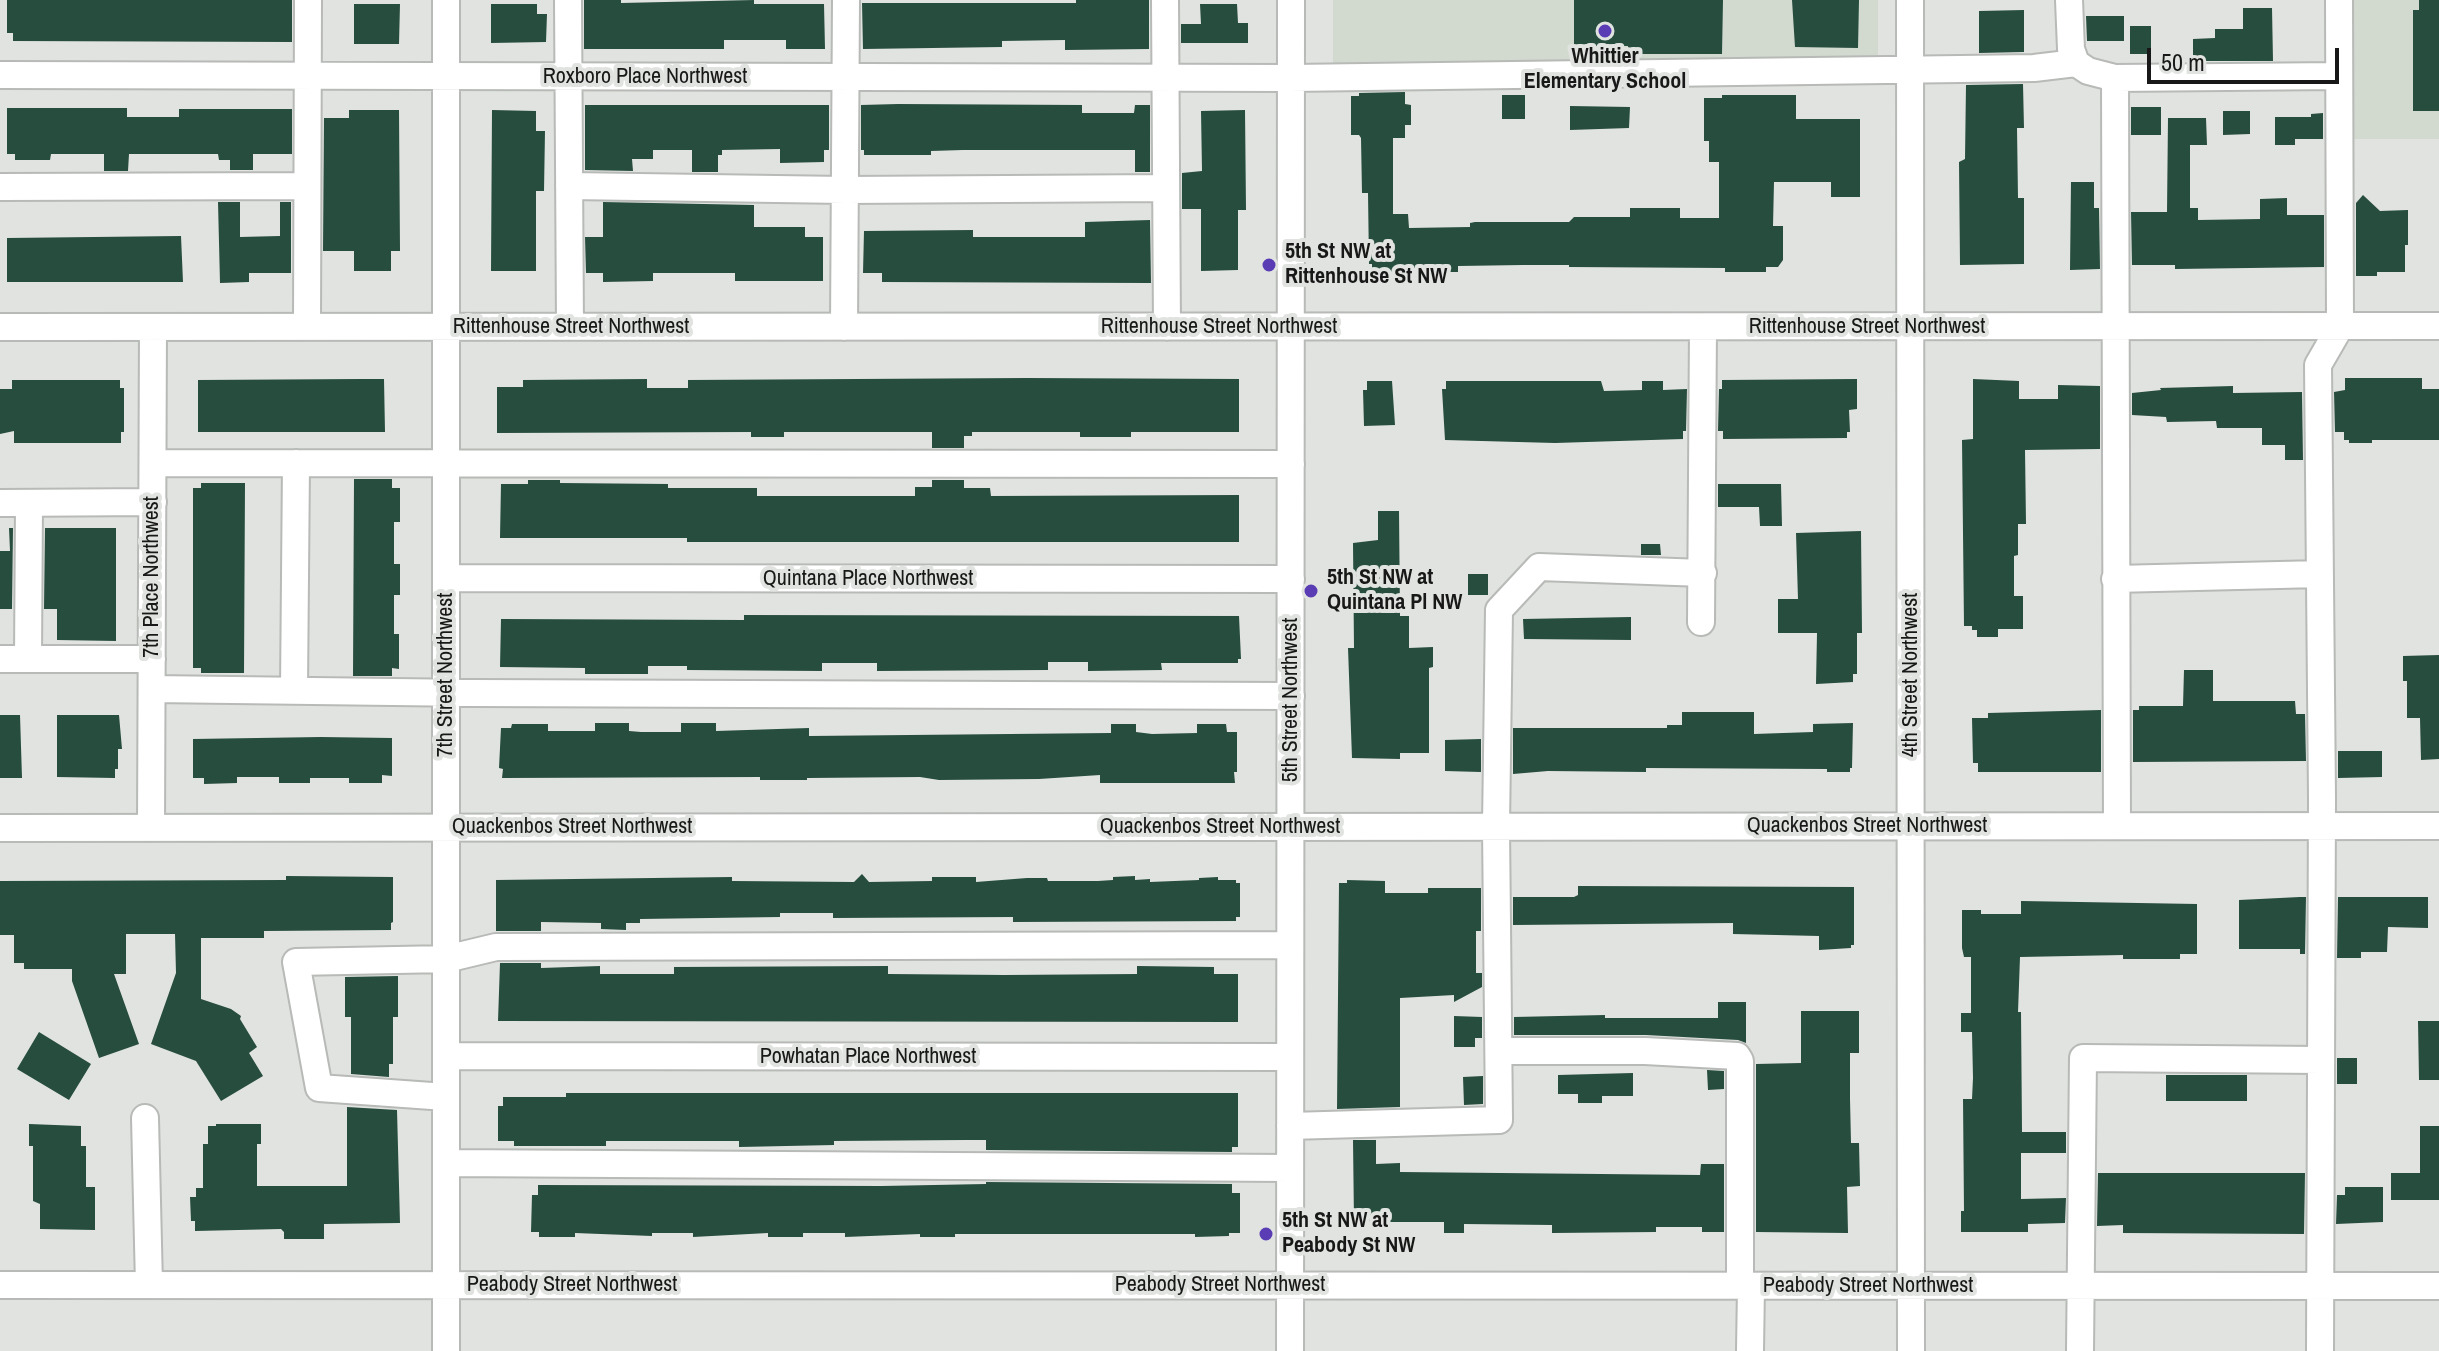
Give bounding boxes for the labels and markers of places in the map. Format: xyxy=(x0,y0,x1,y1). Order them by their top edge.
marker: Whittier Elementary School xyxy=(1596,22,1614,40)
place label: Whittier Elementary School xyxy=(1524,44,1686,96)
place label: 5th St NW at Rittenhouse St NW xyxy=(1285,239,1447,290)
marker: 5th St NW at Rittenhouse St NW xyxy=(1260,256,1278,274)
place label: 5th St NW at Quintana Pl NW xyxy=(1327,565,1462,616)
marker: 5th St NW at Quintana Pl NW xyxy=(1302,582,1320,600)
place label: 5th St NW at Peabody St NW xyxy=(1282,1208,1415,1260)
marker: 5th St NW at Peabody St NW xyxy=(1257,1225,1275,1243)

